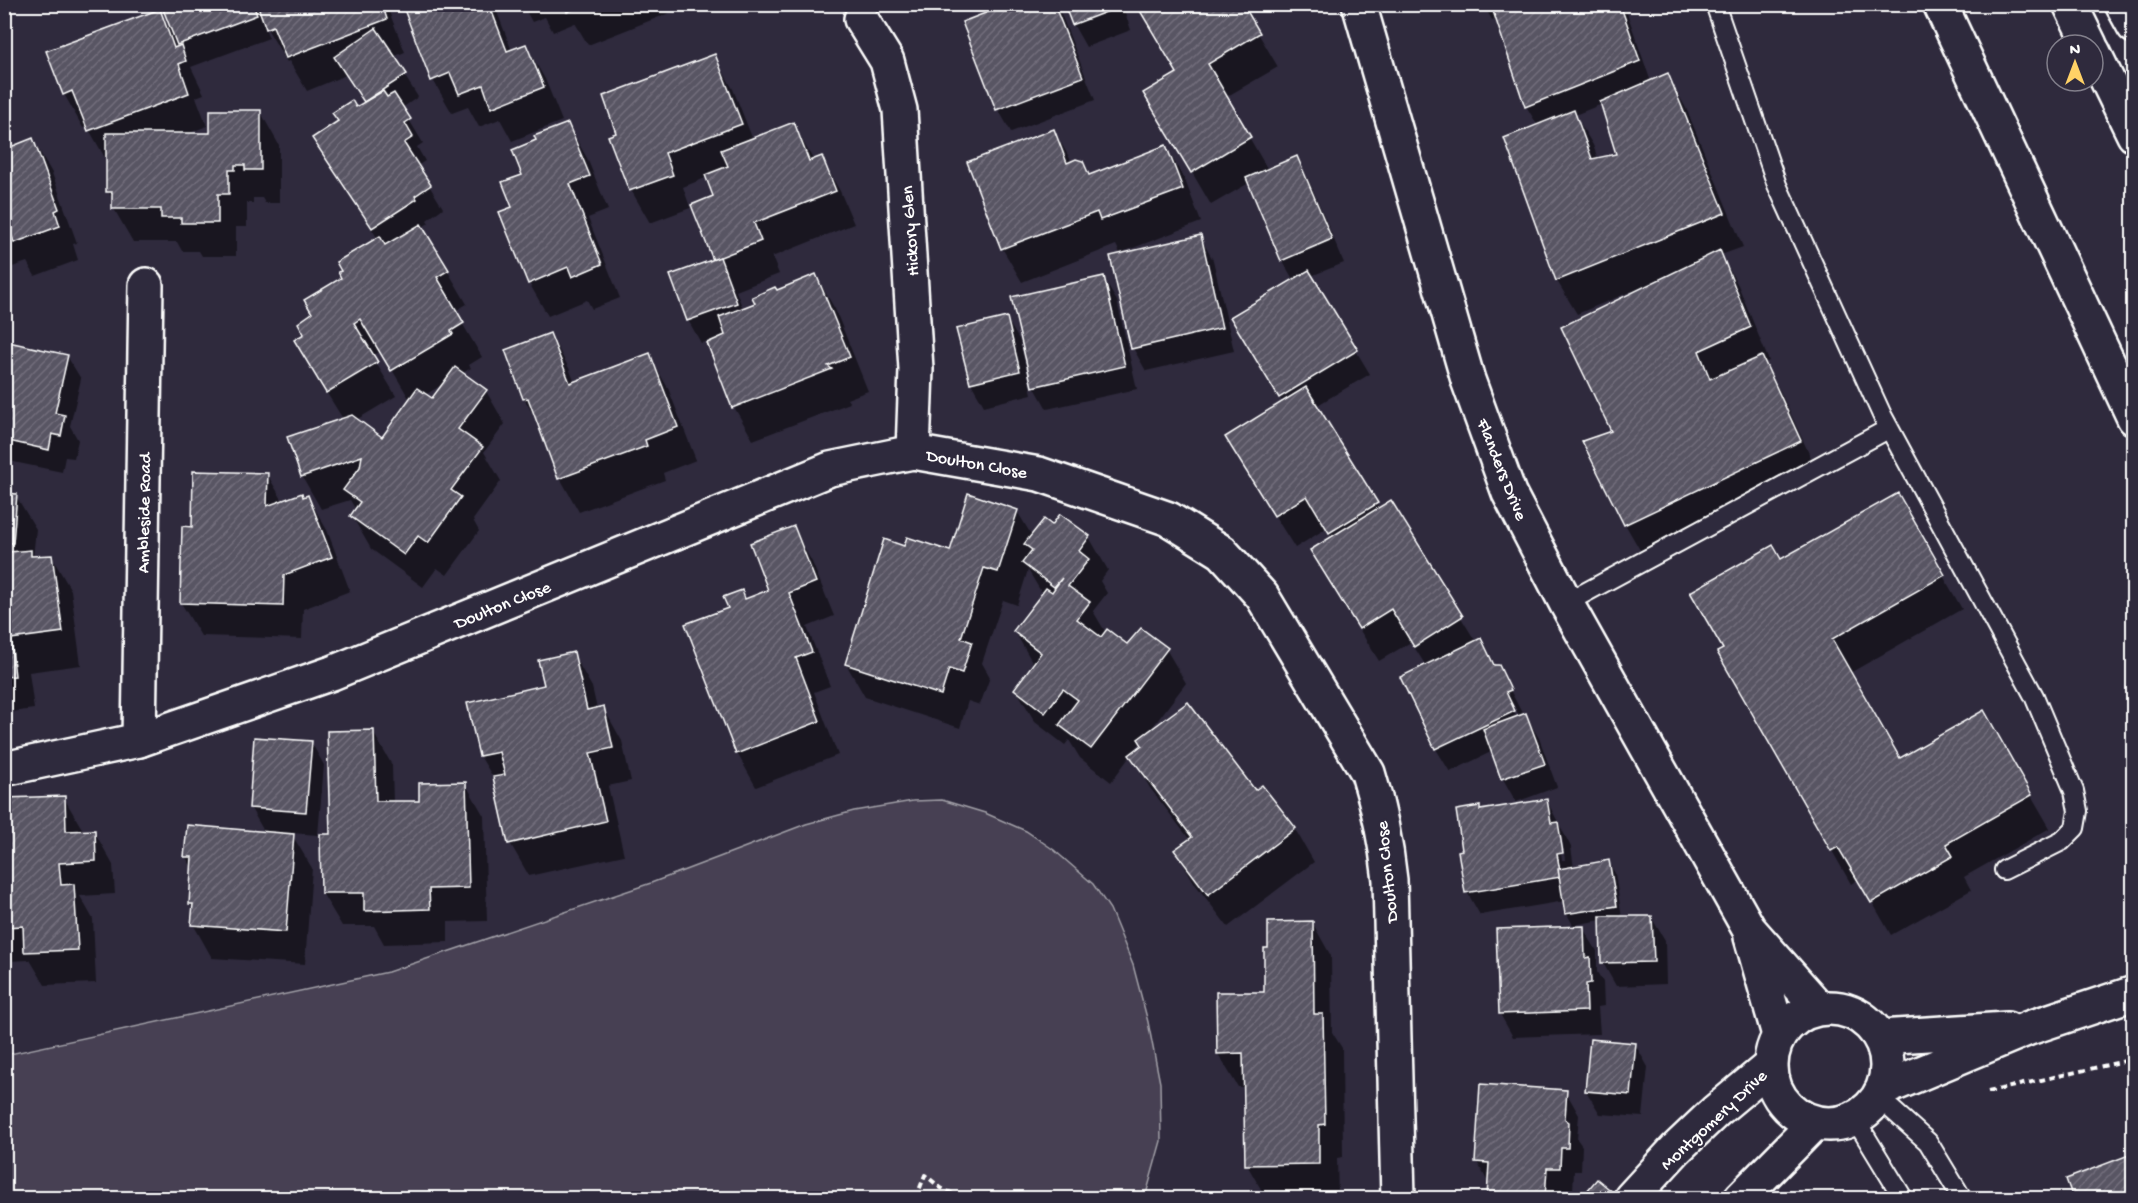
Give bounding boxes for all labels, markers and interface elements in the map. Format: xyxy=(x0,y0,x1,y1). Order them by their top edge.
north arrow xyxy=(2045,33,2105,93)
text: N xyxy=(2070,42,2081,61)
street label: Hickory Glen xyxy=(898,185,925,277)
street label: Flanders Drive xyxy=(1470,415,1531,525)
street label: Doulton Close xyxy=(924,446,1029,485)
street label: Ambleside Road xyxy=(134,451,157,573)
street label: Doulton Close xyxy=(451,577,555,636)
street label: Doulton Close xyxy=(1373,819,1404,925)
street label: Montgomery Drive xyxy=(1657,1066,1773,1176)

